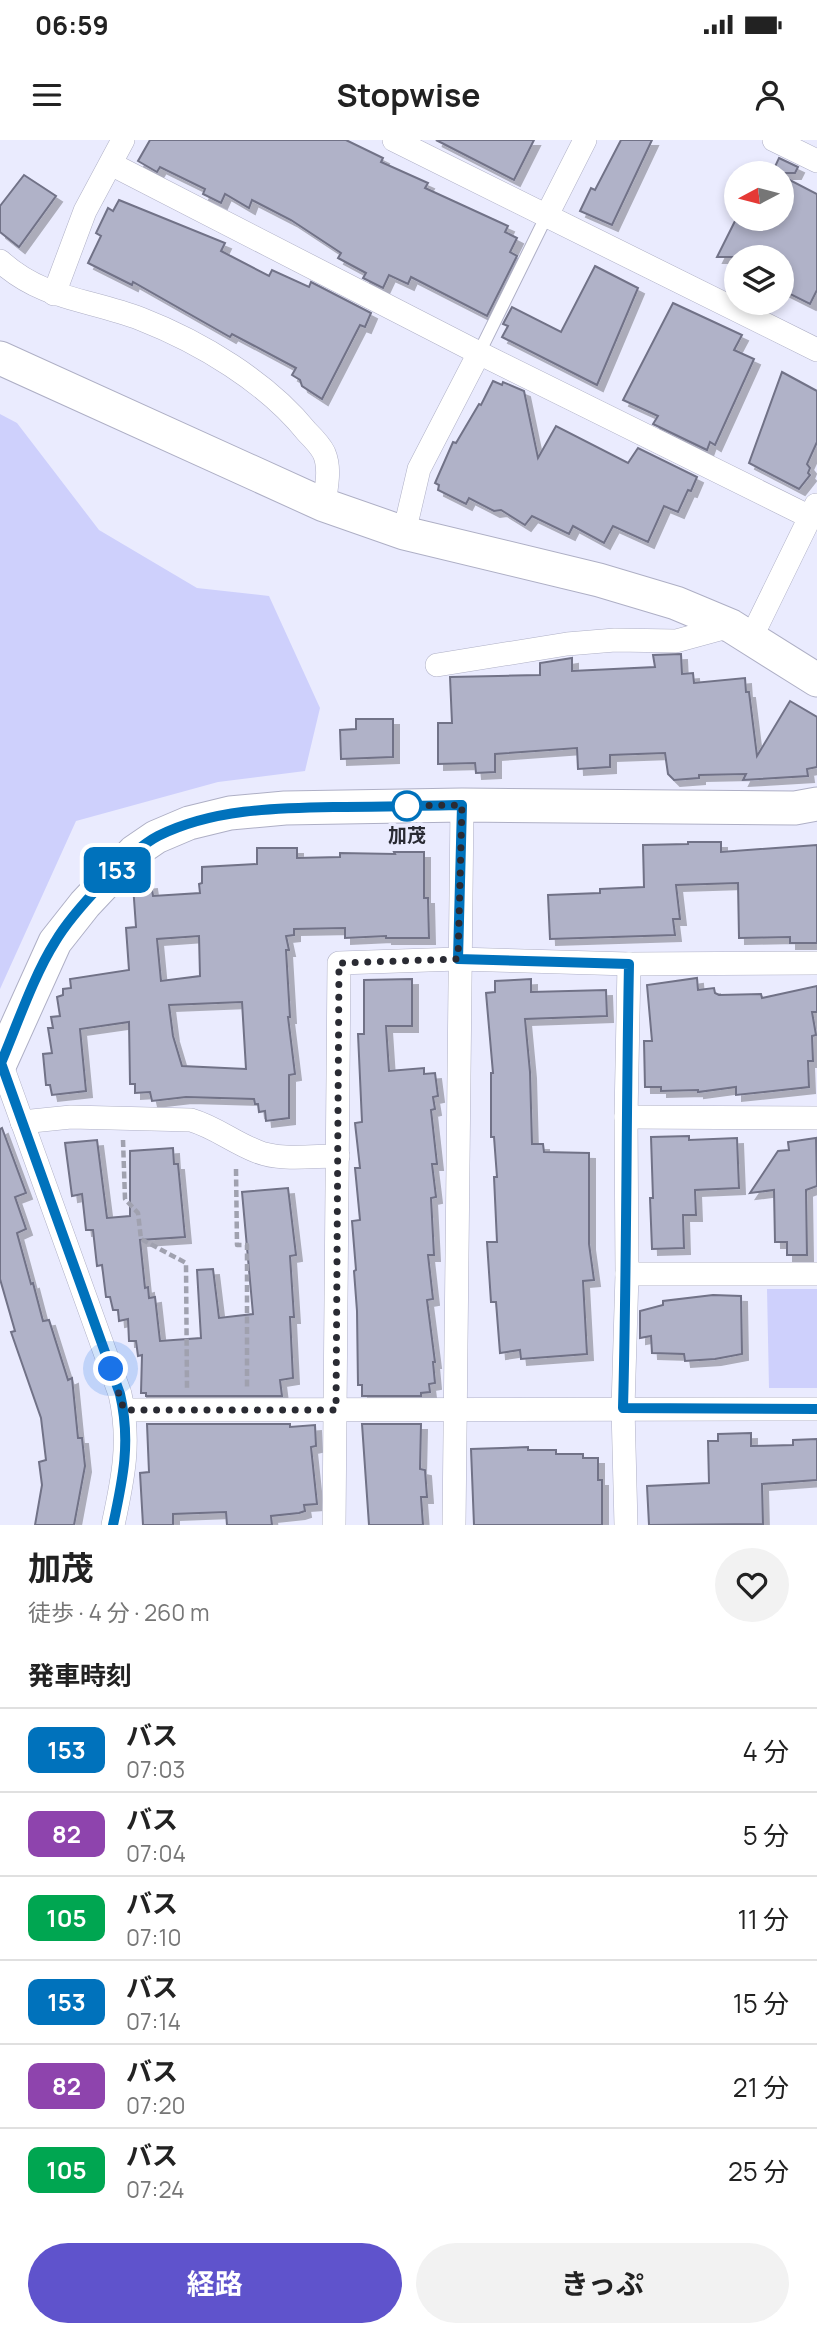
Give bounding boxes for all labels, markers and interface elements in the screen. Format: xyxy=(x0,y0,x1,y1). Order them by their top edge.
text: 06:59 xyxy=(35,7,109,43)
text: Stopwise xyxy=(336,73,481,117)
icon: menu xyxy=(28,76,66,114)
icon: person xyxy=(751,76,789,114)
north arrow xyxy=(724,161,794,231)
map controls xyxy=(724,161,794,315)
button: layers xyxy=(724,245,794,315)
marker: 加茂 xyxy=(392,791,422,821)
place label: 加茂 xyxy=(388,822,426,848)
line badge: 153 xyxy=(77,847,157,893)
text: 153 xyxy=(98,853,136,886)
your location xyxy=(93,1351,128,1386)
text: 加茂 xyxy=(28,1545,94,1590)
button: heart xyxy=(715,1548,789,1622)
text: 徒歩 · 4 分 · 260 m xyxy=(28,1596,210,1628)
text: 発車時刻 xyxy=(28,1657,132,1693)
text: バス xyxy=(126,1717,178,1753)
text: 153 xyxy=(47,1733,86,1766)
text: 4 分 xyxy=(742,1733,789,1769)
text: 07:03 xyxy=(126,1753,185,1785)
text: バス xyxy=(126,1801,178,1837)
text: 82 xyxy=(52,1817,81,1850)
text: 5 分 xyxy=(743,1817,789,1853)
text: 07:04 xyxy=(126,1837,186,1869)
text: バス xyxy=(126,1885,178,1921)
text: 105 xyxy=(46,1901,87,1934)
text: 11 分 xyxy=(738,1901,789,1937)
text: 07:10 xyxy=(126,1921,181,1953)
text: バス xyxy=(126,1969,178,2005)
text: 153 xyxy=(47,1985,86,2018)
text: 15 分 xyxy=(733,1985,789,2021)
text: 07:14 xyxy=(126,2005,181,2037)
text: バス xyxy=(126,2053,178,2089)
text: 82 xyxy=(52,2069,81,2102)
text: 21 分 xyxy=(733,2069,789,2105)
text: 07:20 xyxy=(126,2089,186,2121)
text: バス xyxy=(126,2137,178,2173)
text: 105 xyxy=(46,2153,87,2186)
text: 25 分 xyxy=(728,2153,789,2189)
text: 07:24 xyxy=(126,2173,185,2205)
button: 経路 xyxy=(28,2243,402,2323)
button: きっぷ xyxy=(416,2243,789,2323)

